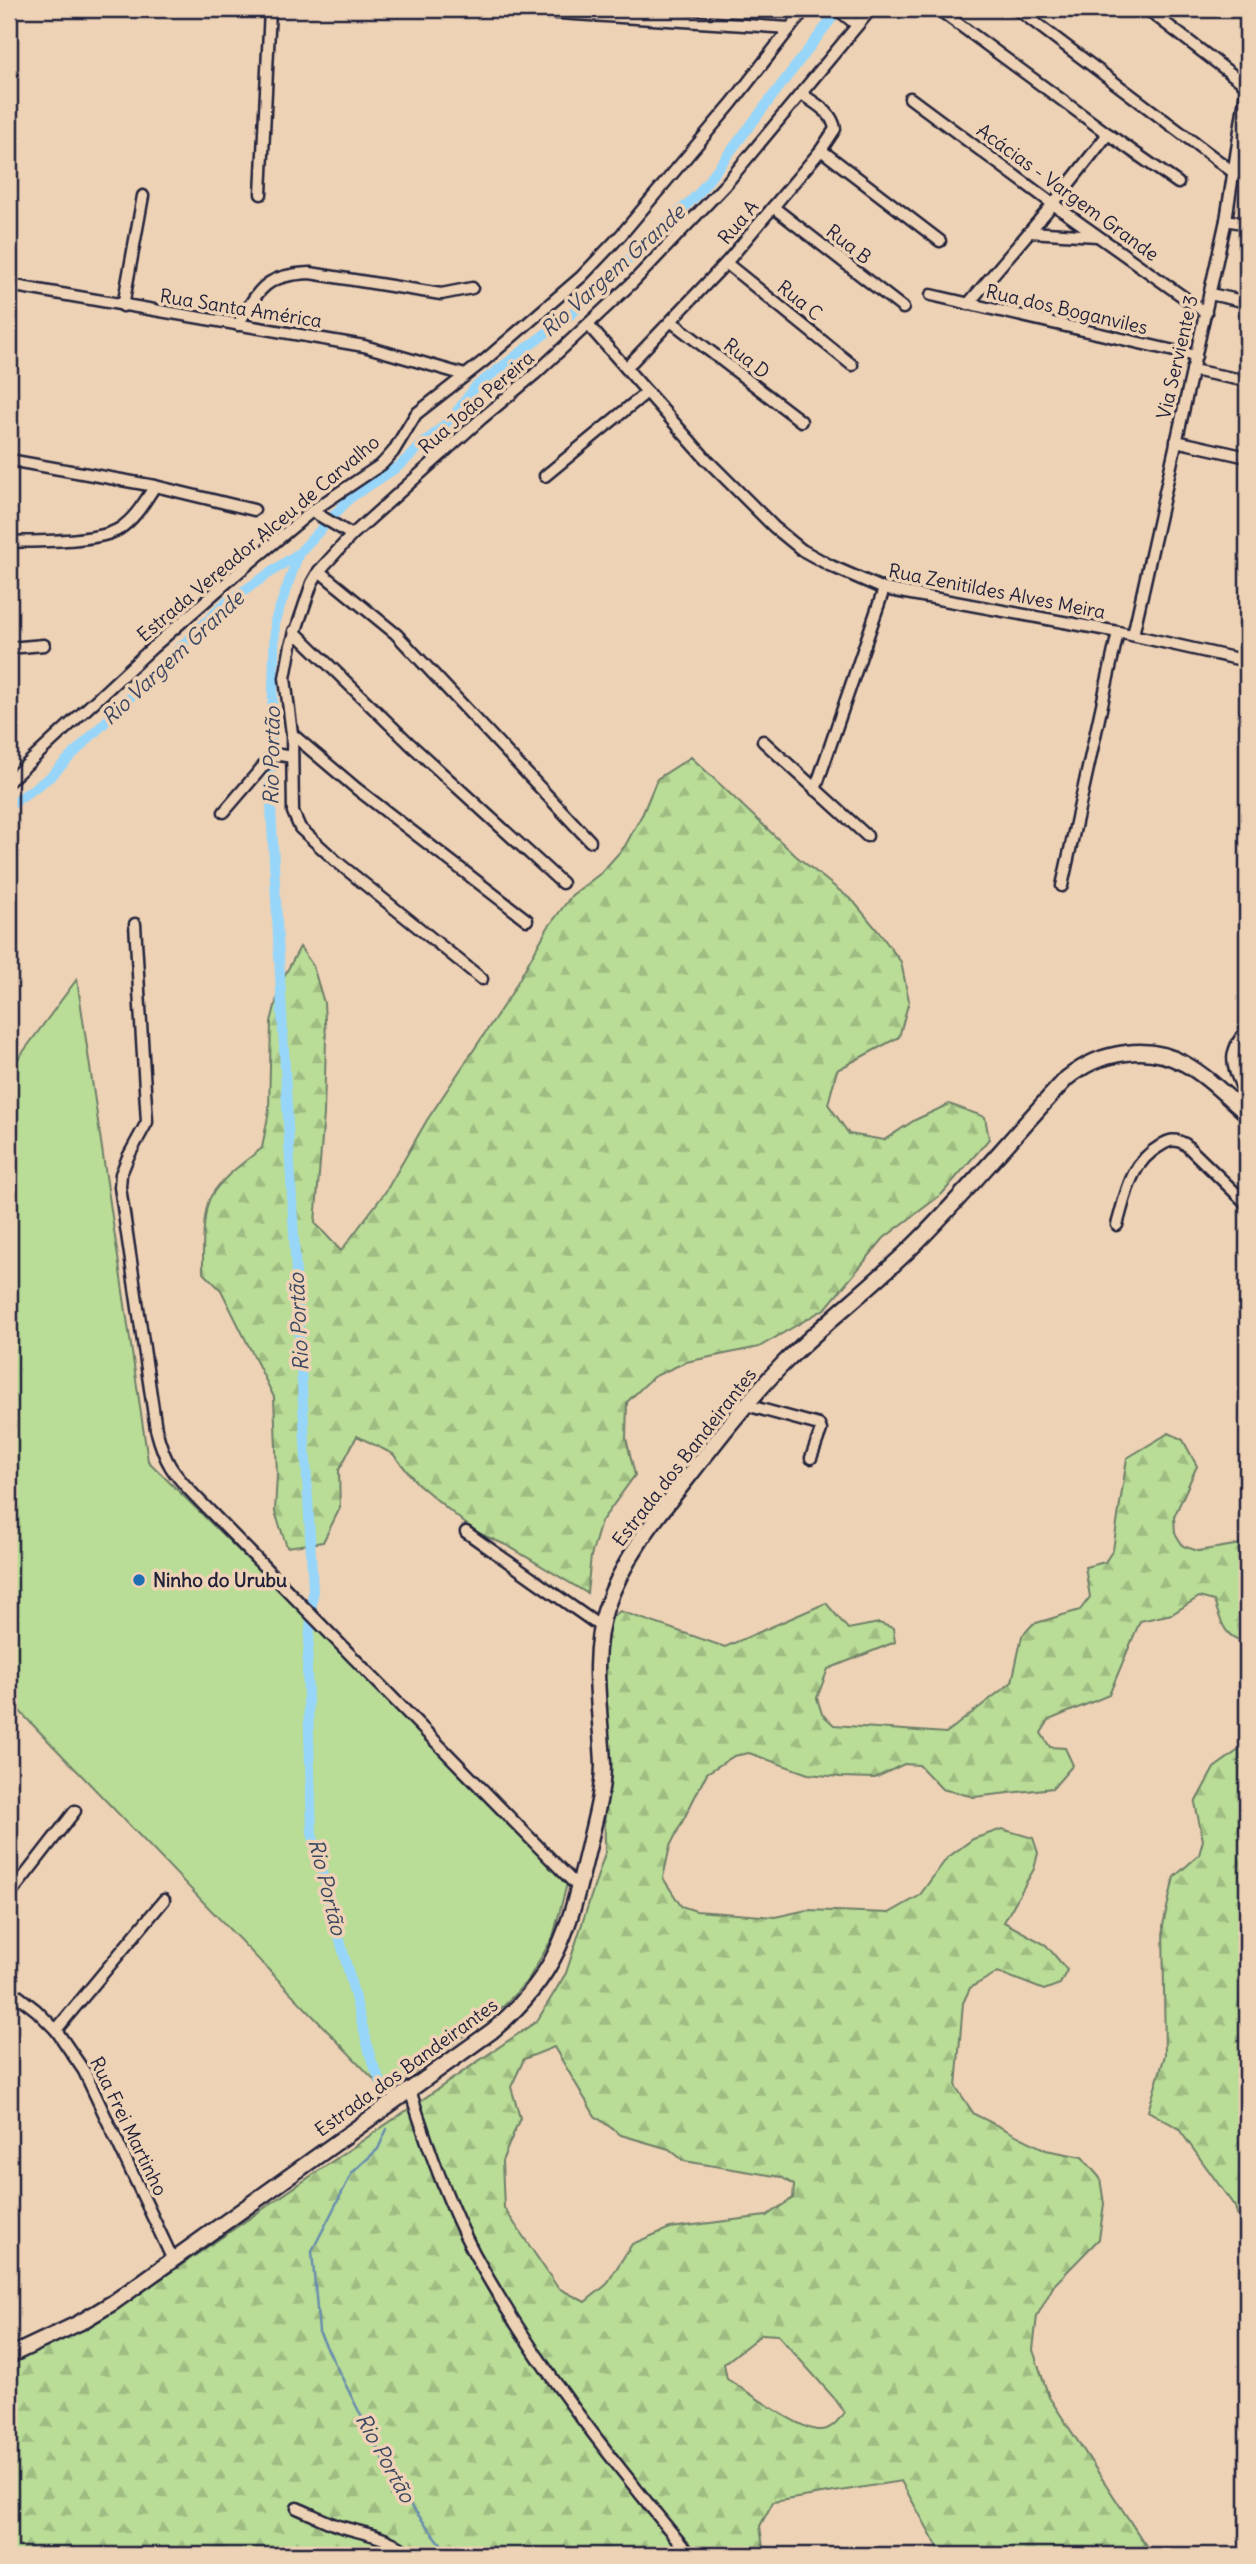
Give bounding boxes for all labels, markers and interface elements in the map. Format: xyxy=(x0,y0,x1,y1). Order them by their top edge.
street label: Acácias - Vargem Grande xyxy=(972,118,1164,266)
street label: Rua A xyxy=(713,195,763,249)
water label: Rio Vargem Grande xyxy=(535,198,692,343)
street label: Rua B xyxy=(822,219,876,269)
street label: Rua C xyxy=(773,275,827,325)
street label: Rua dos Boganviles xyxy=(984,279,1150,339)
street label: Rua Santa América xyxy=(158,283,324,333)
street label: Via Serviente 3 xyxy=(1151,293,1203,421)
street label: Rua D xyxy=(719,333,775,383)
street label: Rua João Pereira xyxy=(413,345,539,459)
street label: Estrada Vereador Alceu de Carvalho xyxy=(132,429,384,647)
street label: Rua Zenitildes Alves Meira xyxy=(886,558,1108,624)
water label: Rio Vargem Grande xyxy=(96,583,251,731)
water label: Rio Portão xyxy=(257,705,286,805)
water label: Rio Portão xyxy=(282,1271,315,1372)
street label: Estrada dos Bandeirantes xyxy=(607,1363,761,1551)
place label: Ninho do Urubu xyxy=(153,1568,287,1592)
marker: Ninho do Urubu xyxy=(131,1572,147,1588)
water label: Rio Portão xyxy=(303,1836,353,1939)
street label: Estrada dos Bandeirantes xyxy=(310,1993,502,2141)
street label: Rua Frei Martinho xyxy=(85,2053,173,2199)
water label: Rio Portão xyxy=(350,2408,422,2508)

